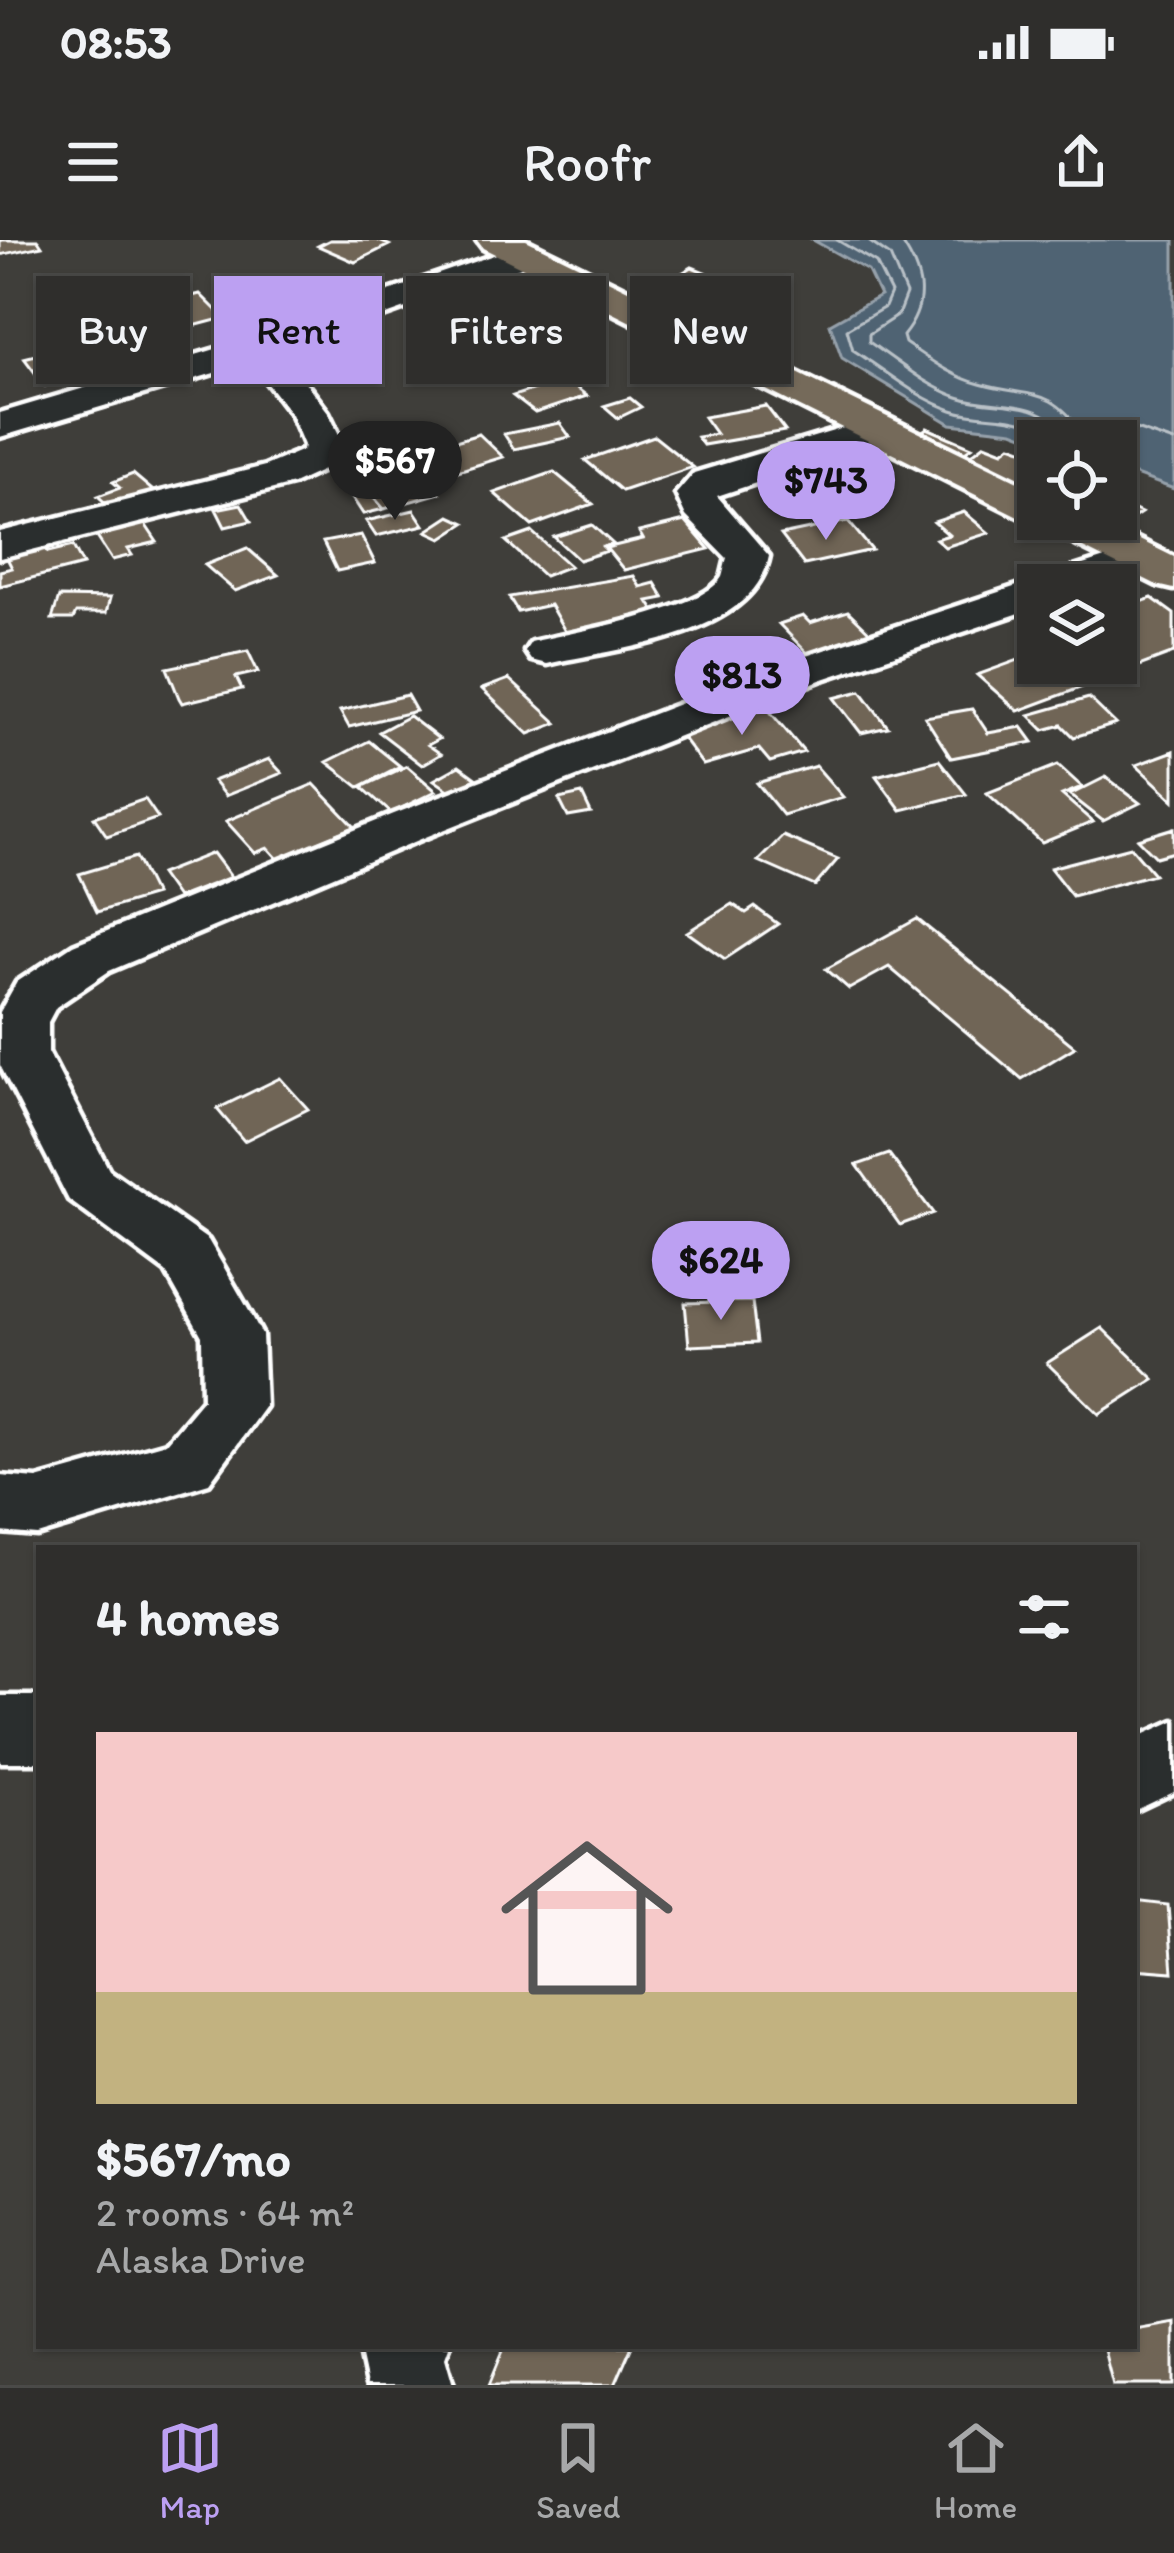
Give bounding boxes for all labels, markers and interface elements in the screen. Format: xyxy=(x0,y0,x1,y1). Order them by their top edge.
text: 08:53 xyxy=(60,15,172,69)
icon: menu xyxy=(60,129,126,195)
icon: share xyxy=(1048,129,1114,195)
text: Roofr xyxy=(523,130,651,195)
chip: Buy xyxy=(36,276,190,384)
chip: Rent xyxy=(214,276,382,384)
chip: Filters xyxy=(406,276,606,384)
chip: New xyxy=(630,276,791,384)
map controls xyxy=(1017,420,1137,684)
button: locate xyxy=(1017,420,1137,540)
pin: $567 xyxy=(324,421,466,523)
text: $567 xyxy=(355,436,435,483)
pin: $743 xyxy=(755,441,897,543)
text: $743 xyxy=(784,456,868,503)
button: layers xyxy=(1017,564,1137,684)
pin: $813 xyxy=(671,636,813,738)
text: $813 xyxy=(702,651,782,698)
pin: $624 xyxy=(650,1221,792,1323)
text: $624 xyxy=(679,1236,763,1283)
icon: filters xyxy=(1011,1584,1077,1650)
text: 4 homes xyxy=(96,1587,280,1648)
icon: home xyxy=(479,1810,695,2026)
text: $567/mo xyxy=(96,2128,291,2189)
text: 2 rooms · 64 m² xyxy=(96,2189,354,2236)
text: Alaska Drive xyxy=(96,2236,306,2283)
tab: Map xyxy=(157,2415,223,2526)
tab: Saved xyxy=(536,2415,621,2526)
tab: Home xyxy=(934,2415,1017,2526)

